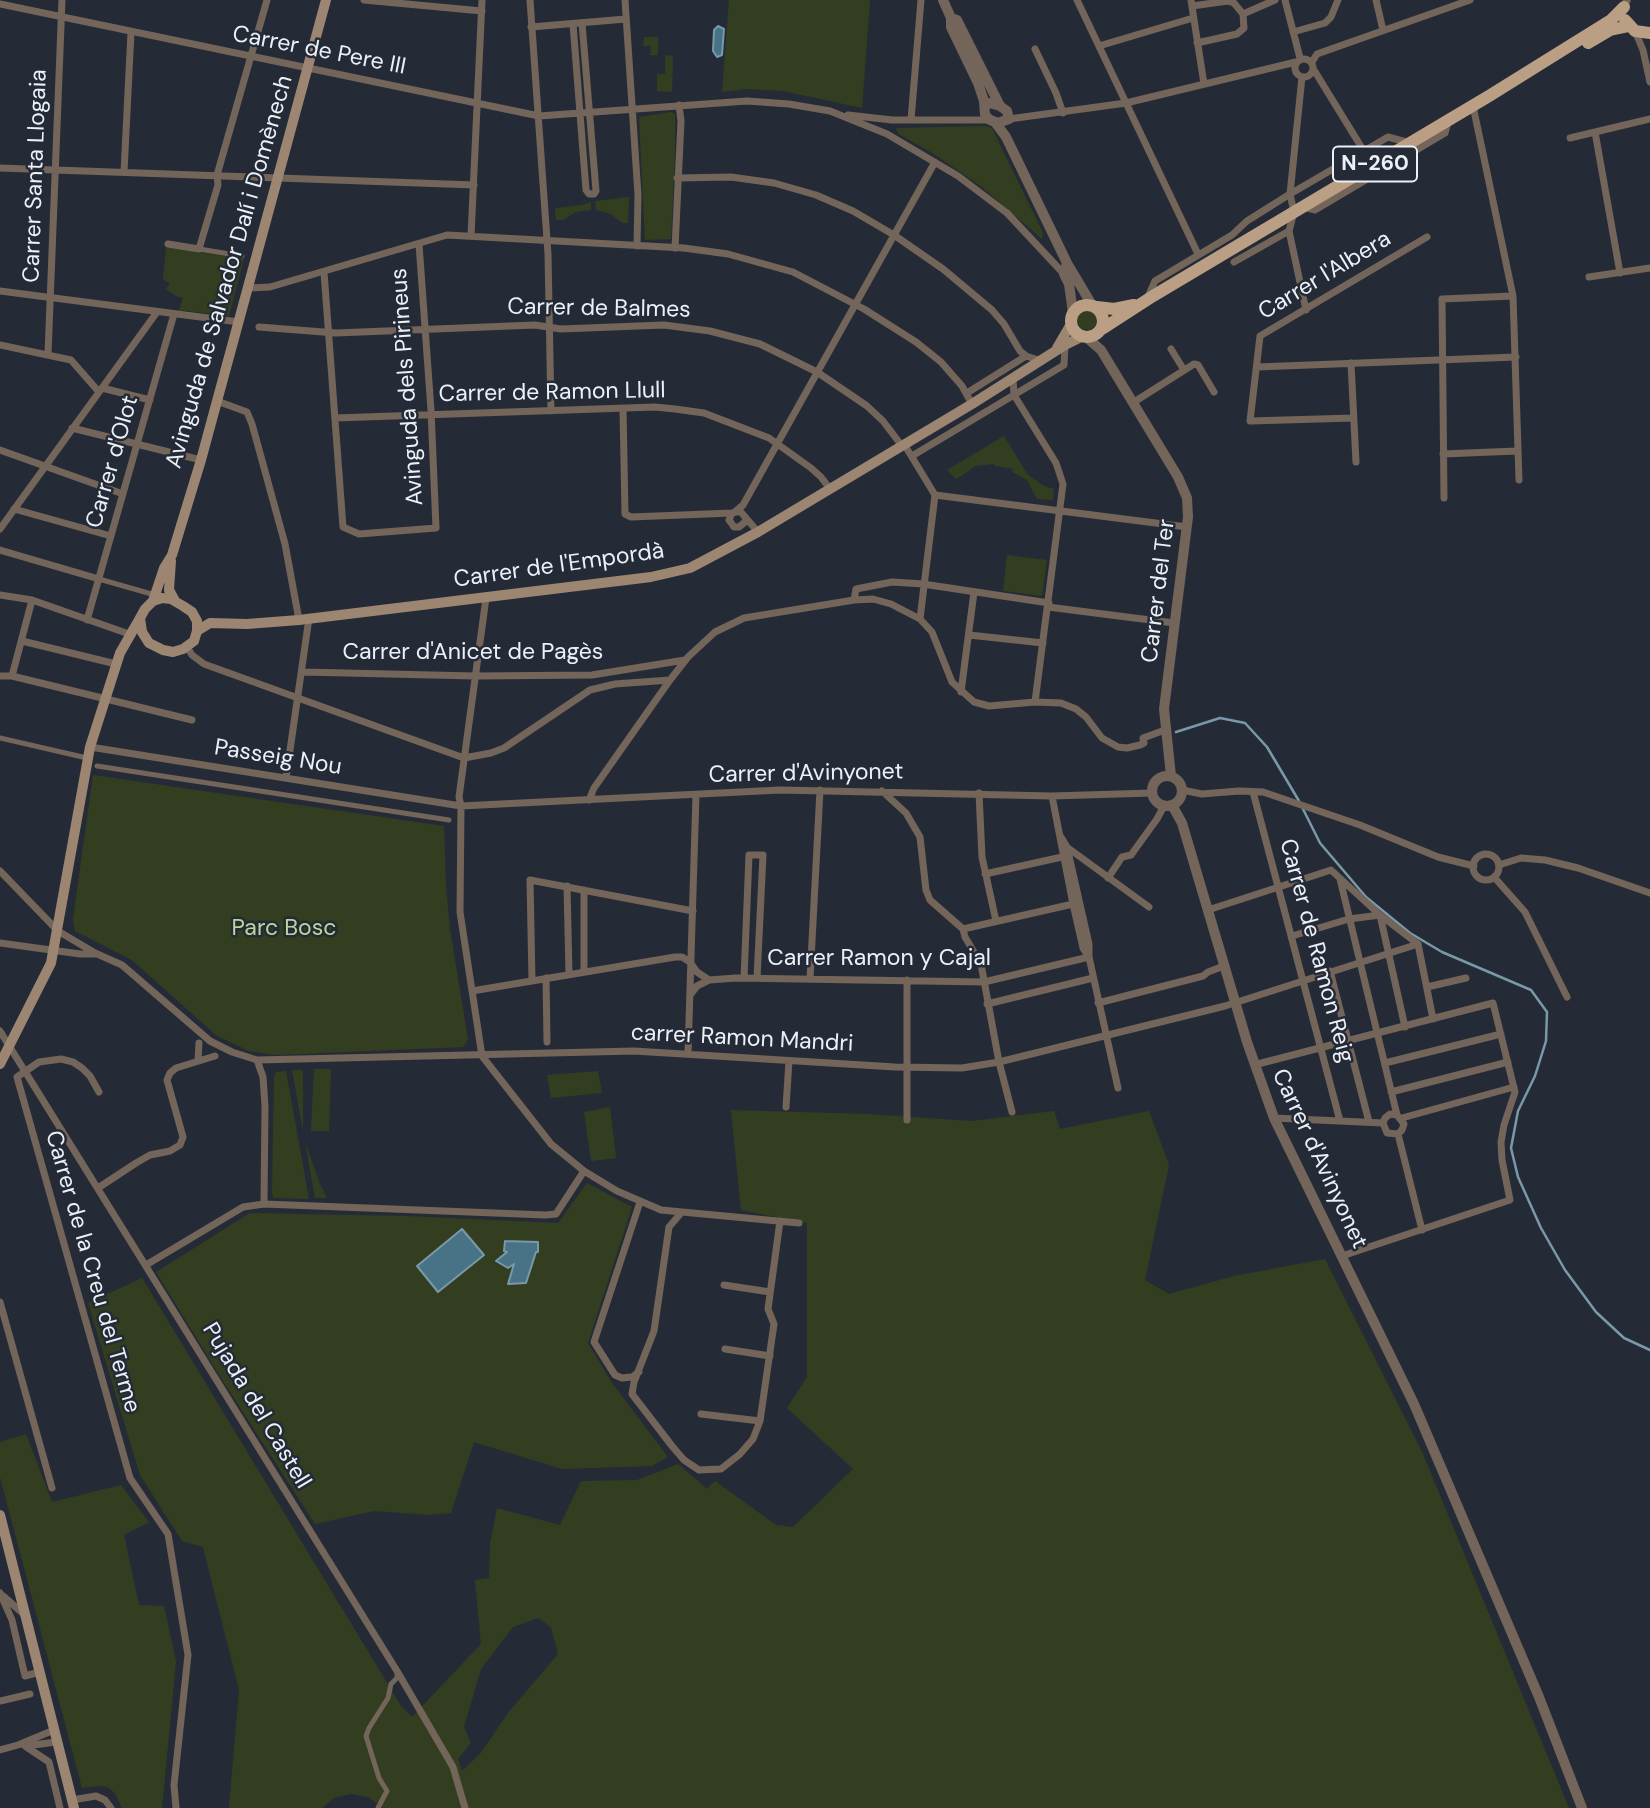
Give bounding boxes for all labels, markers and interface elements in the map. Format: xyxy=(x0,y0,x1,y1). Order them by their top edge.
street label: Carrer de Pere III xyxy=(230,21,408,81)
street label: Carrer Santa Llogaia xyxy=(18,69,54,283)
street label: Avinguda de Salvador Dalí i Domènech xyxy=(161,72,299,472)
road number: N-260 xyxy=(1333,146,1417,182)
street label: Carrer l'Albera xyxy=(1254,226,1396,326)
street label: Avinguda dels Pirineus xyxy=(386,267,430,507)
street label: Carrer de Balmes xyxy=(507,294,691,324)
street label: Carrer de Ramon Llull xyxy=(438,377,666,409)
street label: Carrer d'Olot xyxy=(81,393,145,531)
street label: Carrer del Ter xyxy=(1137,518,1181,664)
street label: Carrer de l'Empordà xyxy=(452,538,666,594)
street label: Carrer d'Anicet de Pagès xyxy=(343,639,603,667)
street label: Passeig Nou xyxy=(212,734,344,782)
street label: Carrer d'Avinyonet xyxy=(708,759,904,789)
street label: Carrer de Ramon Reig xyxy=(1273,836,1359,1066)
park label: Parc Bosc xyxy=(232,915,336,943)
street label: Carrer Ramon y Cajal xyxy=(767,945,991,973)
street label: carrer Ramon Mandri xyxy=(630,1019,854,1059)
street label: Carrer d'Avinyonet xyxy=(1265,1065,1373,1253)
street label: Carrer de la Creu del Terme xyxy=(38,1128,146,1416)
street label: Pujada del Castell xyxy=(196,1318,316,1494)

